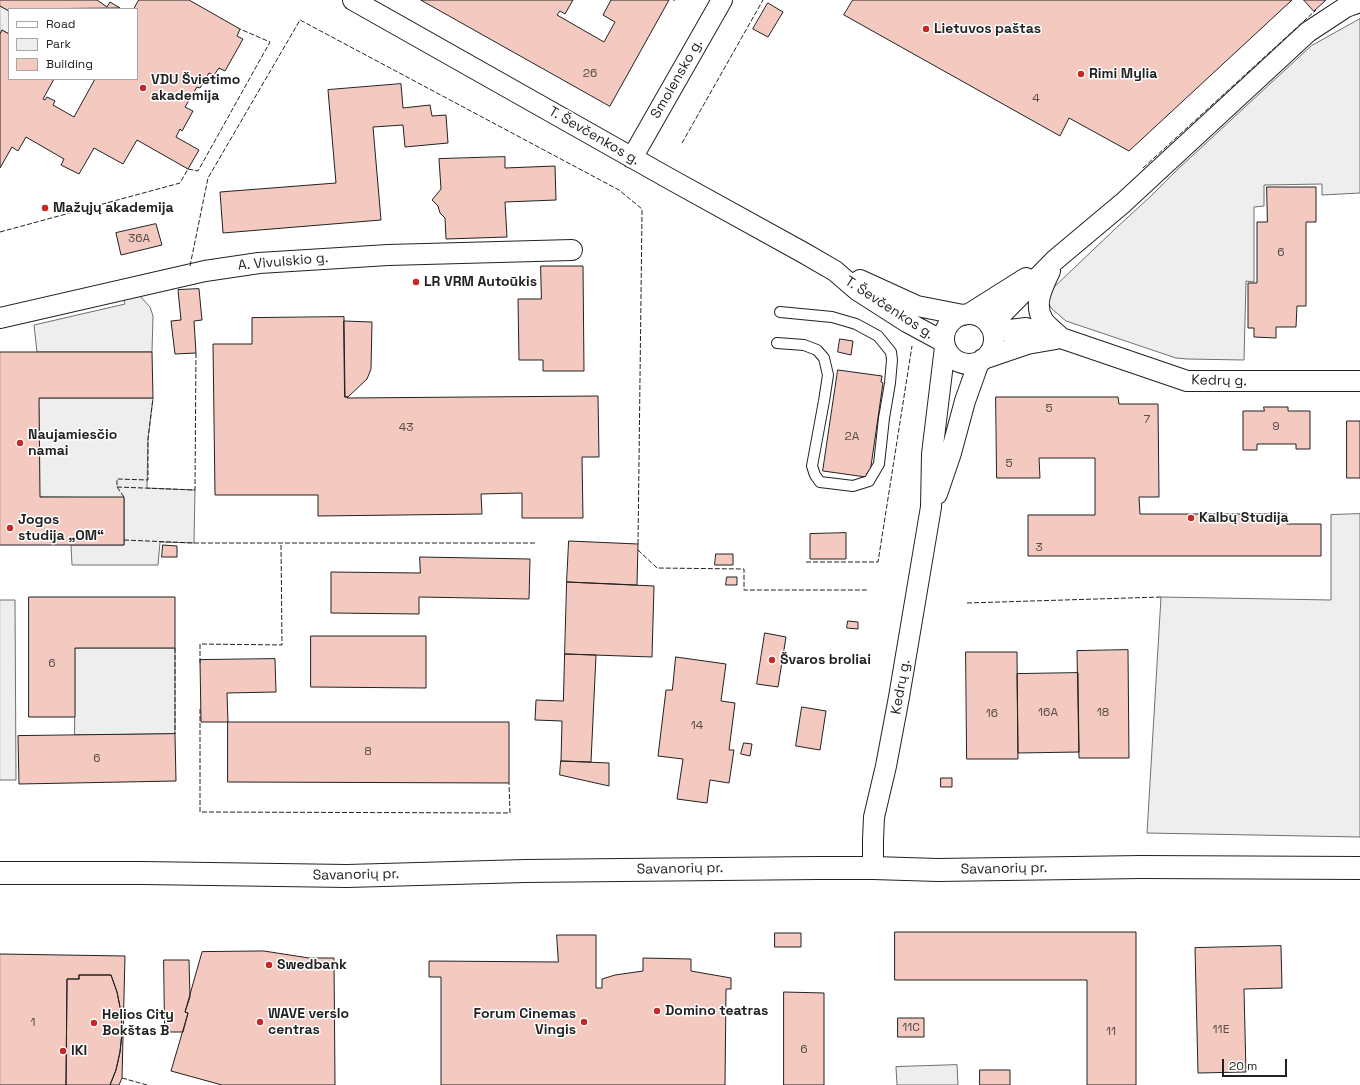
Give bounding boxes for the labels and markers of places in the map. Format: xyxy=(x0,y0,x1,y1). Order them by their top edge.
place label: Lietuvos paštas xyxy=(934,21,1041,37)
marker: Lietuvos paštas xyxy=(921,24,931,34)
place label: Rimi Mylia xyxy=(1089,66,1157,82)
marker: Rimi Mylia xyxy=(1076,69,1086,79)
place label: VDU Švietimo akademija xyxy=(151,72,240,104)
marker: VDU Švietimo akademija xyxy=(138,83,148,93)
place label: Mažųjų akademija xyxy=(53,200,174,216)
marker: Mažųjų akademija xyxy=(40,203,50,213)
place label: LR VRM Autoūkis xyxy=(424,274,537,290)
marker: LR VRM Autoūkis xyxy=(411,277,421,287)
place label: Naujamiesčio namai xyxy=(28,427,117,460)
marker: Naujamiesčio namai xyxy=(15,438,25,448)
place label: Kalbų Studija xyxy=(1199,510,1289,526)
place label: Jogos studija „OM“ xyxy=(18,512,104,544)
marker: Kalbų Studija xyxy=(1186,513,1196,523)
marker: Jogos studija „OM“ xyxy=(5,523,15,533)
place label: Švaros broliai xyxy=(780,652,871,668)
marker: Švaros broliai xyxy=(767,655,777,665)
place label: Swedbank xyxy=(277,957,347,973)
marker: Swedbank xyxy=(264,960,274,970)
place label: Domino teatras xyxy=(665,1003,768,1019)
place label: WAVE verslo centras xyxy=(268,1006,349,1038)
place label: Forum Cinemas Vingis xyxy=(474,1006,576,1038)
marker: Domino teatras xyxy=(652,1006,662,1016)
place label: Helios City Bokštas B xyxy=(102,1007,174,1040)
marker: WAVE verslo centras xyxy=(255,1017,265,1027)
marker: Forum Cinemas Vingis xyxy=(579,1017,589,1027)
marker: Helios City Bokštas B xyxy=(89,1018,99,1028)
place label: IKI xyxy=(71,1043,87,1059)
marker: IKI xyxy=(58,1046,68,1056)

